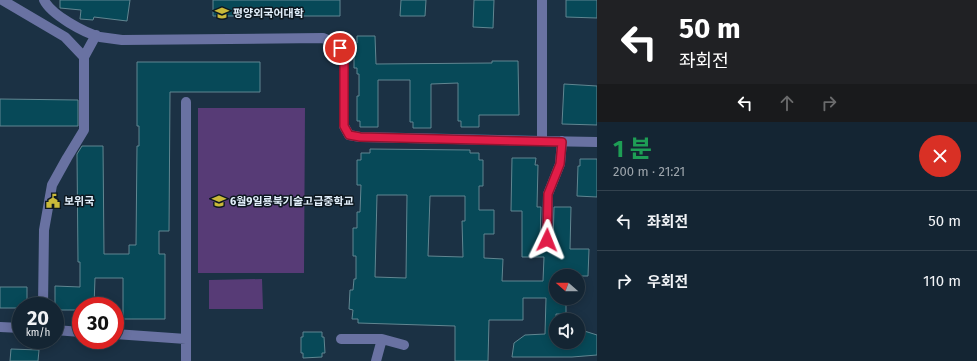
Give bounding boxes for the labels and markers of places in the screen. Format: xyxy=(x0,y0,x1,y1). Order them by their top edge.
school or university icon: 평양외국어대학 xyxy=(214,5,230,21)
place label: 평양외국어대학 xyxy=(233,7,304,20)
pin xyxy=(323,31,357,65)
public building icon: 보위국 xyxy=(45,193,61,209)
school or university icon: 6월9일룡북기술고급중학교 xyxy=(211,193,227,209)
place label: 보위국 xyxy=(64,195,94,208)
place label: 6월9일룡북기술고급중학교 xyxy=(230,195,354,208)

